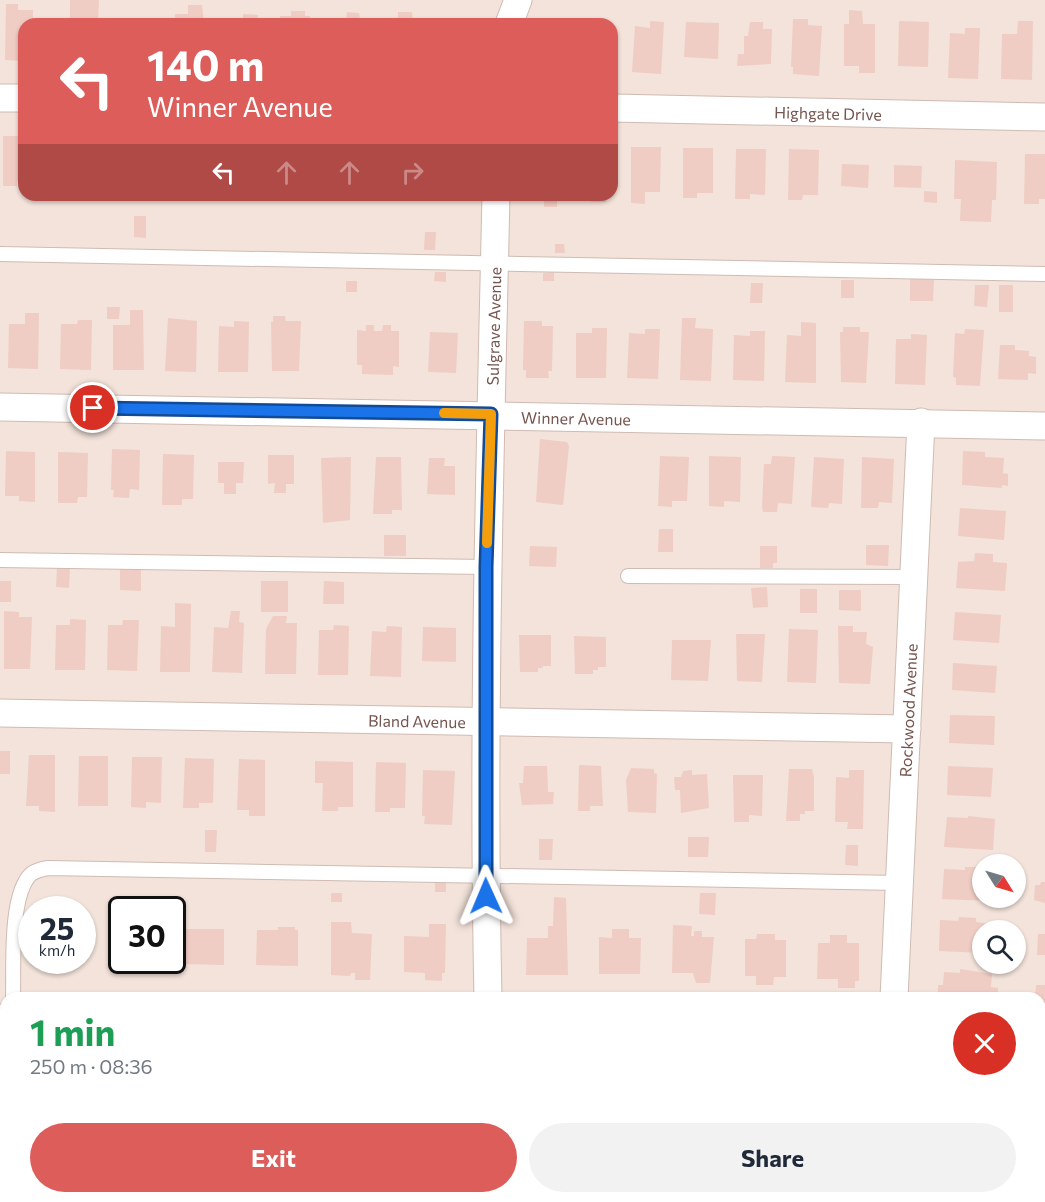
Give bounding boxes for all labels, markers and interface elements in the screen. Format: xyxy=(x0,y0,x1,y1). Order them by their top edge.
text: 140 m xyxy=(147,38,264,90)
icon: left xyxy=(48,42,126,120)
text: Winner Avenue xyxy=(147,90,333,123)
street label: Highgate Drive xyxy=(774,102,882,123)
icon: left xyxy=(207,156,240,189)
icon: ahead xyxy=(270,156,303,189)
icon: ahead xyxy=(333,156,366,189)
icon: right xyxy=(396,156,429,189)
street label: Sulgrave Avenue xyxy=(482,267,504,385)
pin xyxy=(67,382,118,433)
icon: arrive xyxy=(76,391,109,424)
street label: Winner Avenue xyxy=(521,407,631,428)
street label: Rockwood Avenue xyxy=(895,643,920,778)
street label: Bland Avenue xyxy=(368,710,466,731)
north arrow xyxy=(972,854,1026,908)
map controls xyxy=(972,854,1026,974)
position arrow xyxy=(454,864,518,928)
speed limit sign: 30 xyxy=(108,896,186,974)
text: 25 xyxy=(40,909,74,946)
button: search xyxy=(972,920,1026,974)
text: km/h xyxy=(39,941,75,959)
text: 1 min xyxy=(30,1009,115,1053)
button: close xyxy=(953,1012,1016,1075)
text: 250 m · 08:36 xyxy=(30,1054,153,1078)
button: Exit xyxy=(30,1123,517,1192)
button: Share xyxy=(529,1123,1016,1192)

